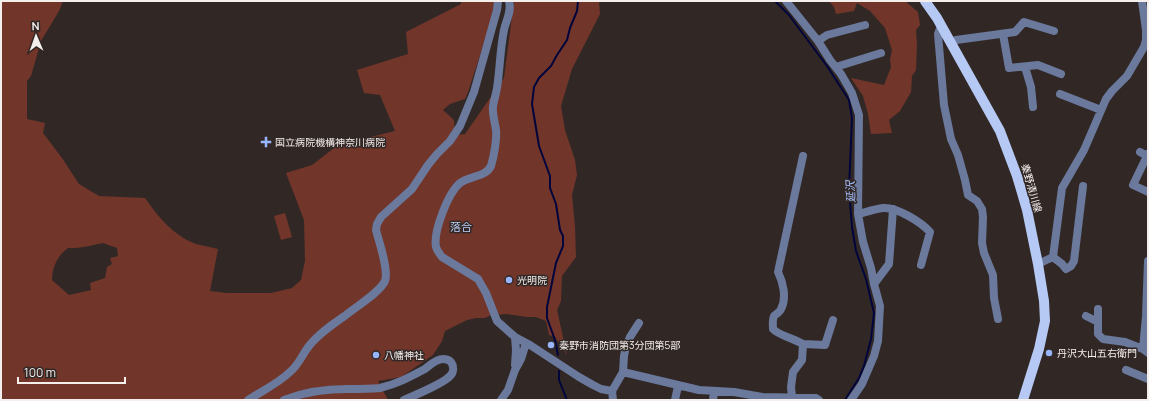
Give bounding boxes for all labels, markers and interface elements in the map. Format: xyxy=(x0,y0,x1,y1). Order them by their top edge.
north arrow xyxy=(16,16,56,56)
text: N xyxy=(31,18,40,33)
place label: 国立病院機構神奈川病院 xyxy=(275,135,385,149)
marker: 国立病院機構神奈川病院 xyxy=(260,136,272,148)
street label: 秦野清川線 xyxy=(1018,162,1046,214)
water label: 延沢 xyxy=(842,179,858,203)
district label: 落合 xyxy=(450,219,472,234)
place label: 光明院 xyxy=(517,273,547,287)
marker: 光明院 xyxy=(504,275,514,285)
place label: 秦野市消防団第3分団第5部 xyxy=(559,338,680,352)
marker: 秦野市消防団第3分団第5部 xyxy=(546,340,556,350)
place label: 丹沢大山五右衛門 xyxy=(1057,346,1137,360)
place label: 八幡神社 xyxy=(384,348,424,362)
marker: 丹沢大山五右衛門 xyxy=(1044,348,1054,358)
marker: 八幡神社 xyxy=(371,350,381,360)
scale bar xyxy=(18,359,125,385)
text: 100 m xyxy=(24,364,56,381)

